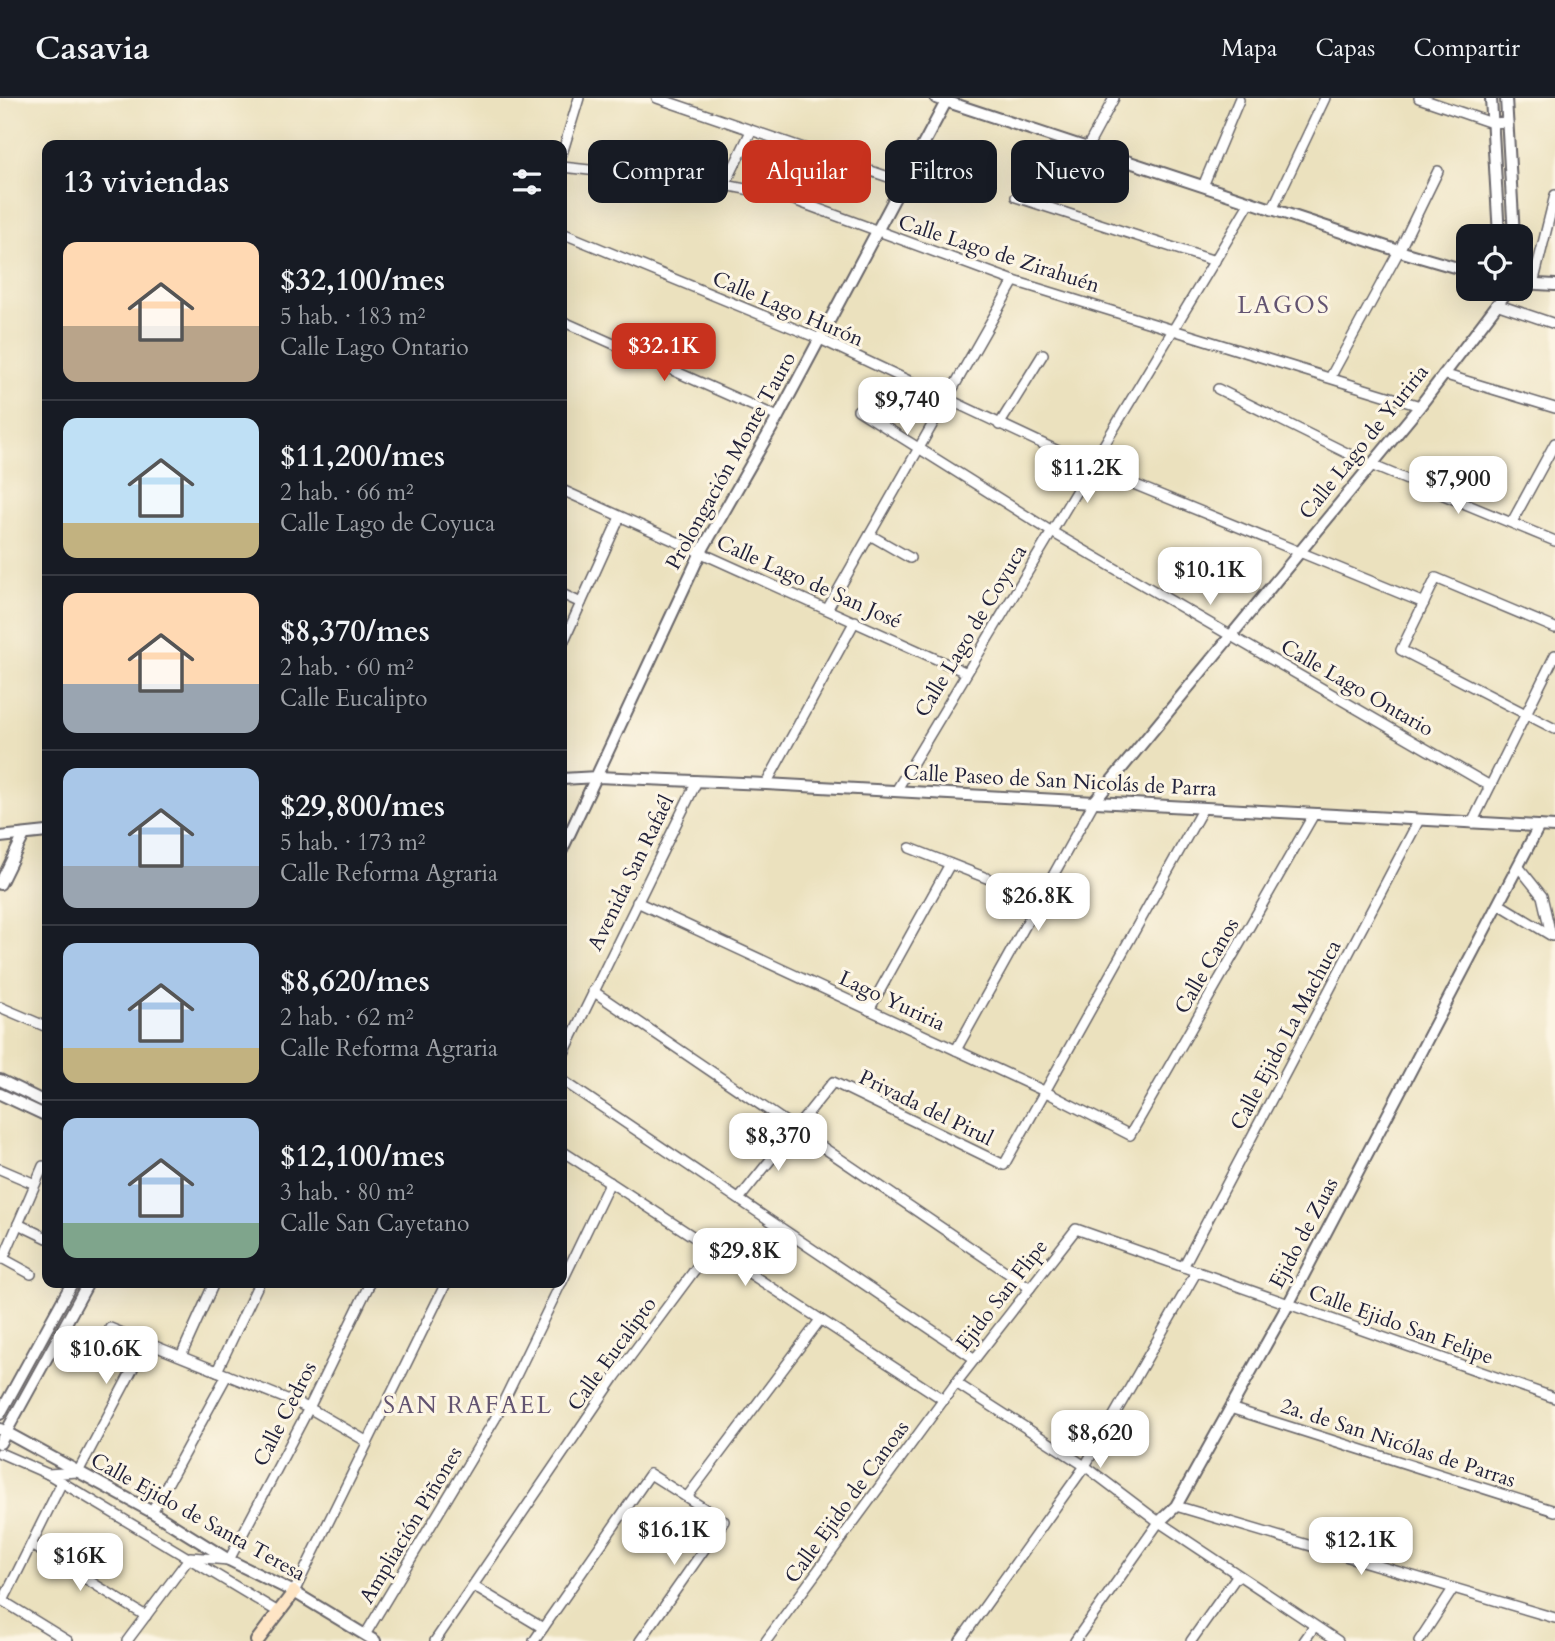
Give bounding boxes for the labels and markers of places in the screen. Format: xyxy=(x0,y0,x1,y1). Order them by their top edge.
pin: $32.1K xyxy=(607,324,721,383)
pin: $9,740 xyxy=(850,378,964,437)
pin: $11.2K xyxy=(1030,446,1144,505)
pin: $7,900 xyxy=(1401,456,1515,516)
pin: $10.1K xyxy=(1153,547,1267,607)
pin: $26.8K xyxy=(981,874,1095,933)
pin: $8,370 xyxy=(721,1114,835,1173)
pin: $29.8K xyxy=(688,1228,802,1288)
pin: $10.6K xyxy=(49,1326,163,1386)
pin: $8,620 xyxy=(1043,1410,1157,1470)
pin: $16.1K xyxy=(617,1508,731,1567)
pin: $12.1K xyxy=(1304,1518,1418,1577)
pin: $16K xyxy=(39,1534,121,1593)

